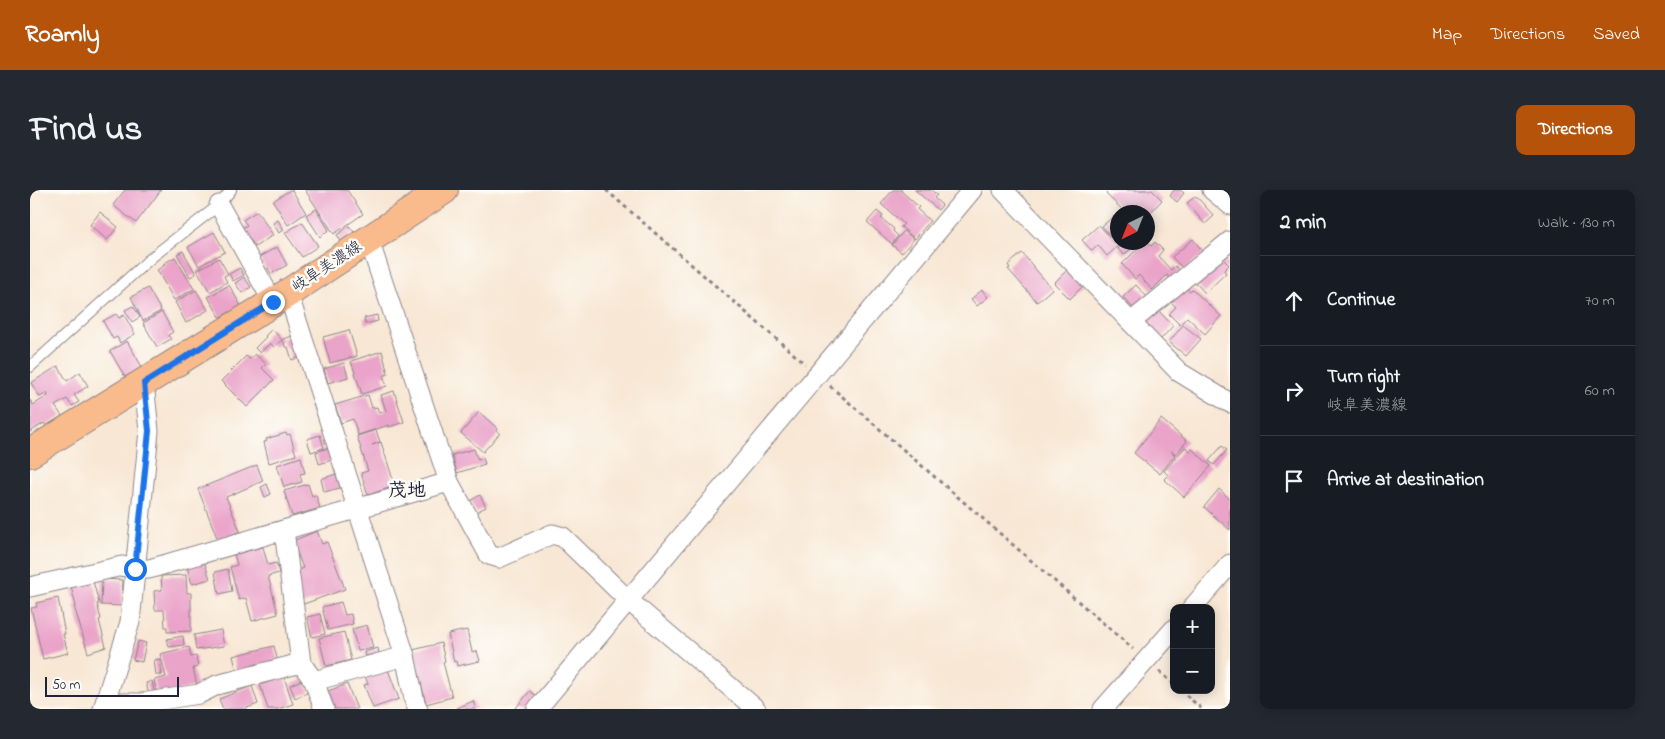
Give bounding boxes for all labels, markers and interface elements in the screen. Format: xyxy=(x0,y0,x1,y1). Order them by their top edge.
text: Roamly xyxy=(25,18,100,53)
text: Map xyxy=(1432,22,1462,48)
text: Directions xyxy=(1490,22,1565,48)
text: Saved xyxy=(1593,22,1640,48)
text: Find us xyxy=(30,105,142,156)
button: Directions xyxy=(1516,105,1635,155)
north arrow xyxy=(1110,205,1155,250)
text: 2 min xyxy=(1280,208,1326,238)
text: Walk · 130 m xyxy=(1538,211,1615,235)
street label: 岐阜美濃線 xyxy=(287,235,367,299)
icon: ahead xyxy=(1280,287,1308,315)
text: Continue xyxy=(1327,287,1395,314)
text: 70 m xyxy=(1585,289,1615,313)
route end xyxy=(262,291,285,314)
text: Turn right xyxy=(1327,364,1400,391)
icon: right xyxy=(1280,377,1308,405)
text: 60 m xyxy=(1585,379,1615,403)
text: 岐阜美濃線 xyxy=(1327,394,1407,418)
icon: arrive xyxy=(1280,467,1308,495)
text: Arrive at destination xyxy=(1327,467,1484,494)
district label: 茂地 xyxy=(388,478,426,505)
route start xyxy=(124,558,147,581)
map controls xyxy=(1170,604,1215,694)
button: + xyxy=(1170,604,1215,649)
button: − xyxy=(1170,649,1215,694)
scale bar xyxy=(45,674,179,697)
text: 50 m xyxy=(52,675,80,696)

